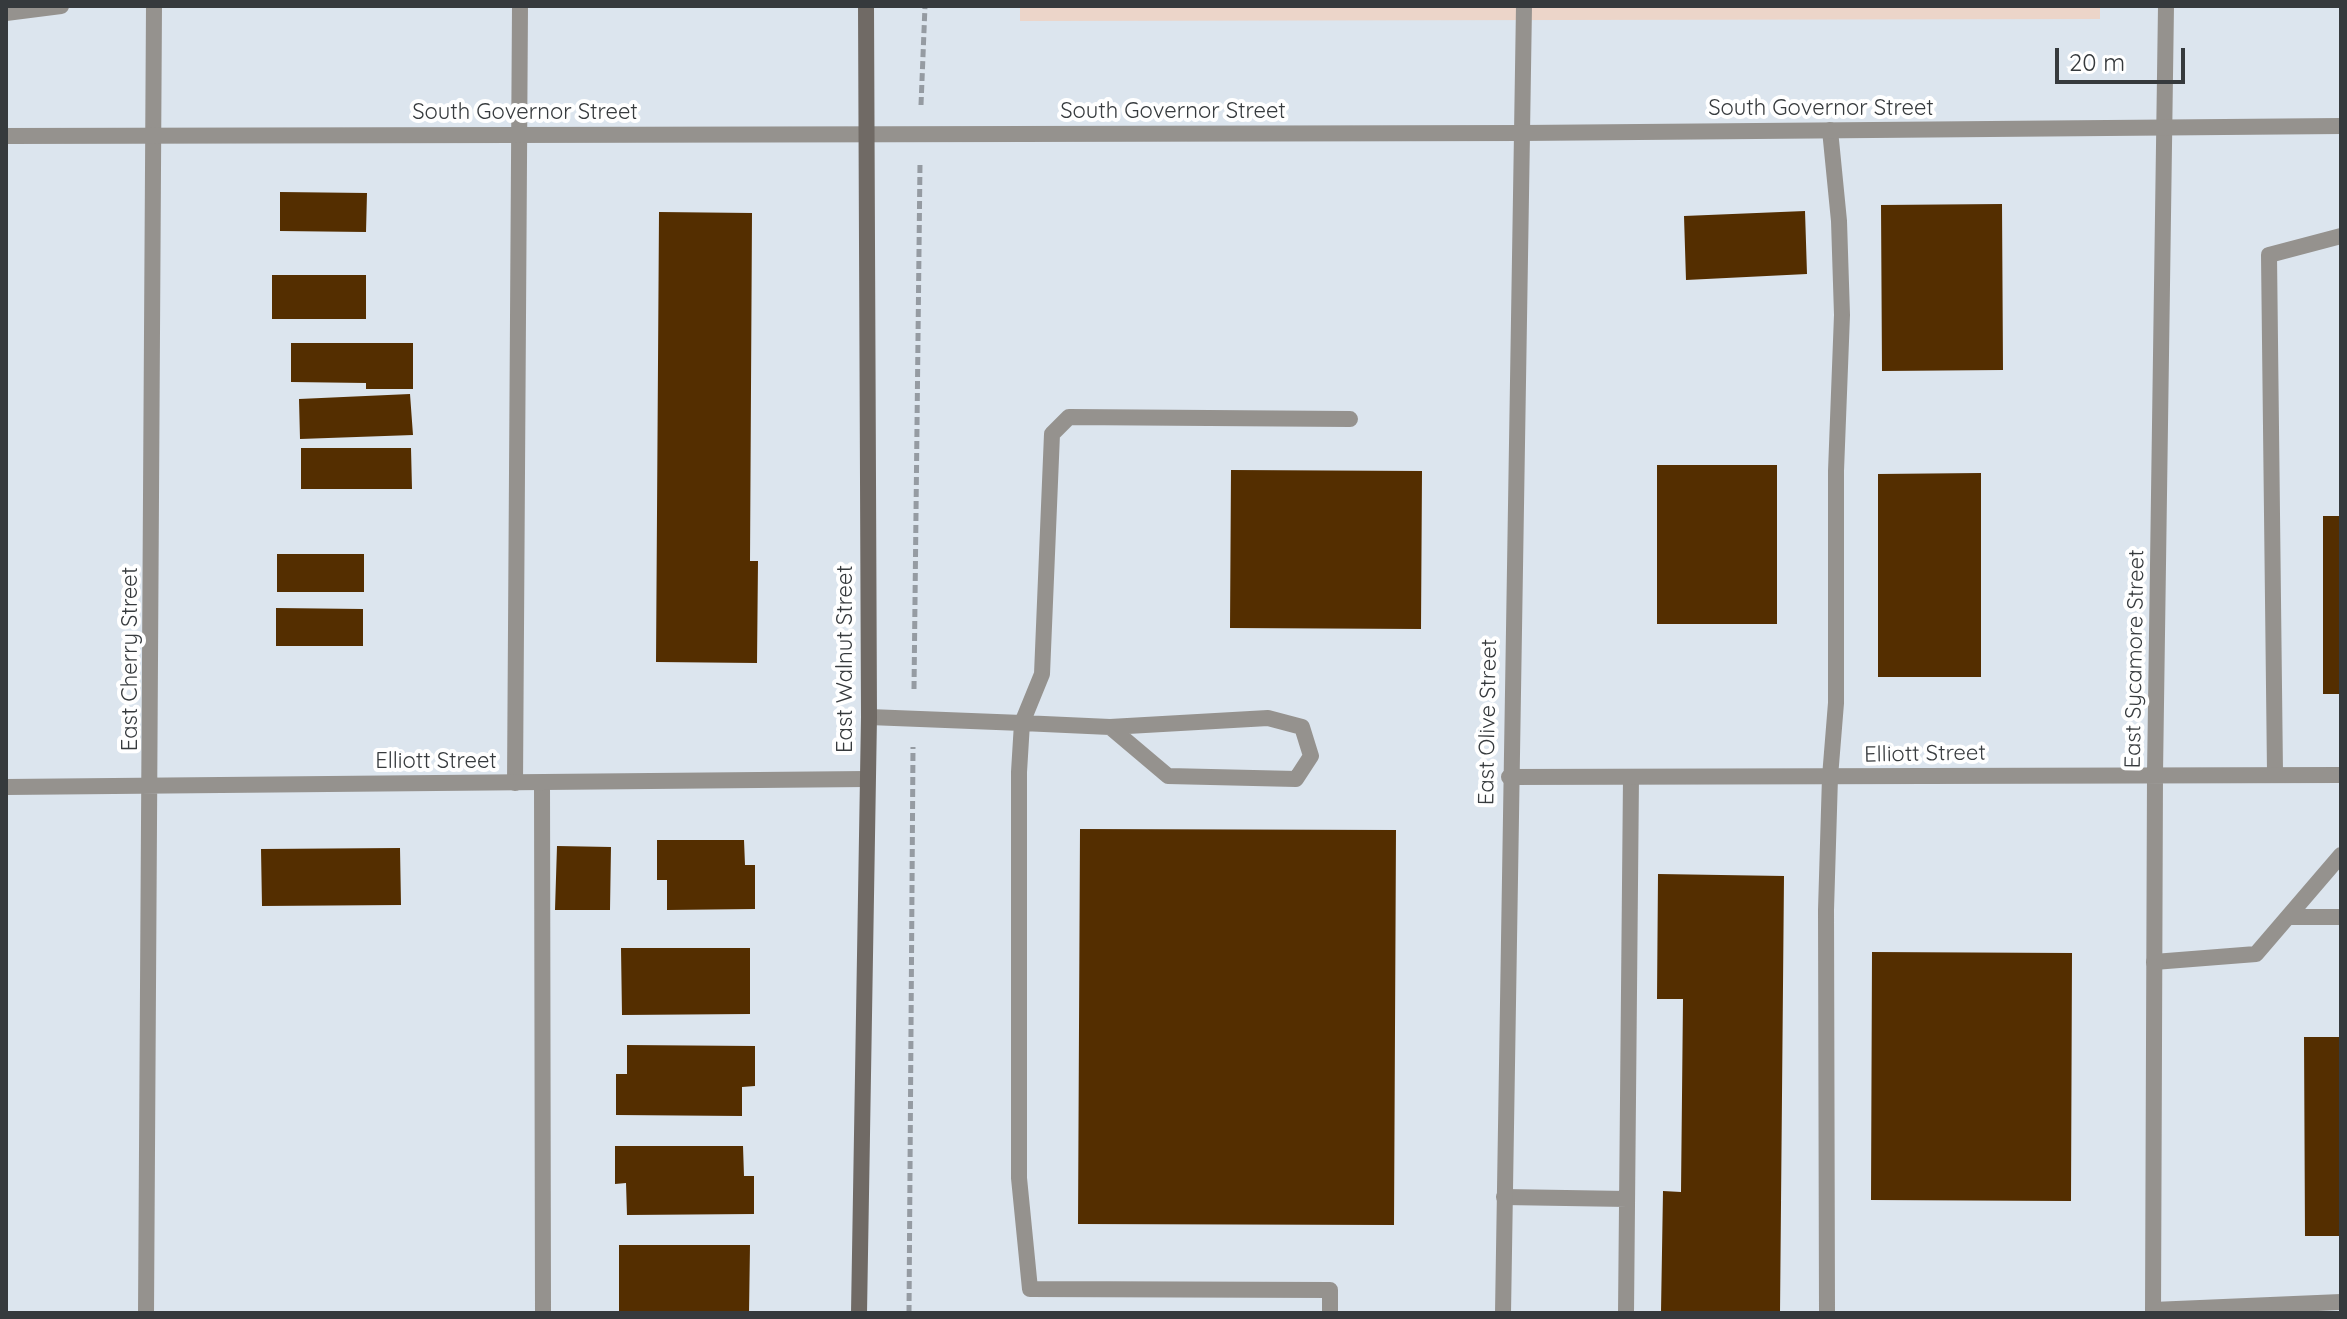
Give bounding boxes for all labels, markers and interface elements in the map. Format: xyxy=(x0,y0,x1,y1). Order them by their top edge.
scale bar xyxy=(2059,32,2189,82)
text: 20 m xyxy=(2069,47,2125,77)
street label: South Governor Street xyxy=(1708,95,1934,121)
street label: South Governor Street xyxy=(1060,98,1286,124)
street label: South Governor Street xyxy=(412,99,638,125)
street label: East Sycamore Street xyxy=(2120,549,2150,769)
street label: East Walnut Street xyxy=(832,565,858,753)
street label: East Cherry Street xyxy=(117,567,143,751)
street label: East Olive Street xyxy=(1473,639,1503,805)
street label: Elliott Street xyxy=(1864,740,1986,768)
street label: Elliott Street xyxy=(375,748,497,774)

